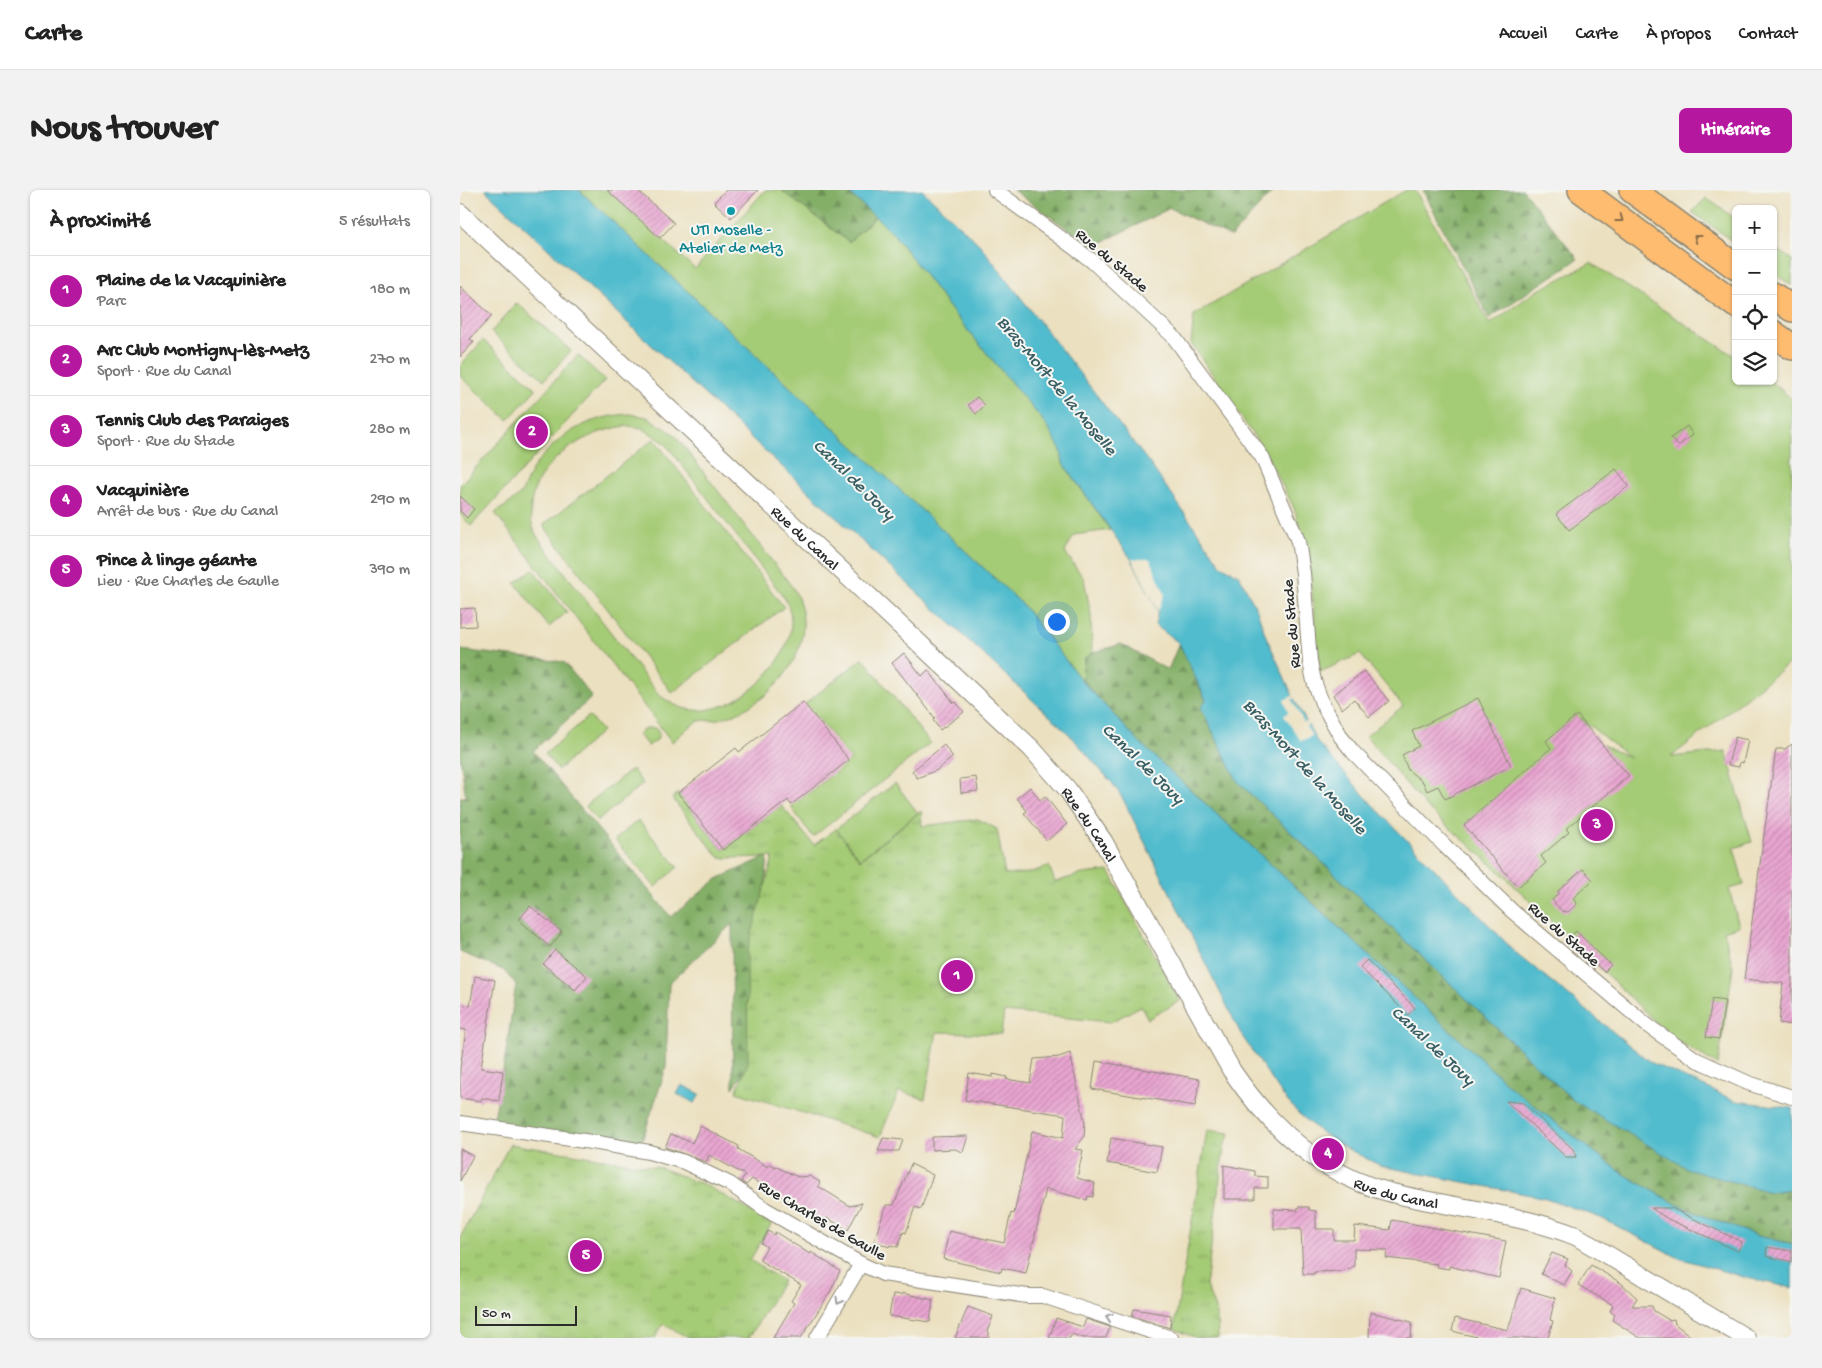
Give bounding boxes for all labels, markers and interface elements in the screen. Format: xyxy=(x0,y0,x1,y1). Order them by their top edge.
text: Carte xyxy=(25,20,82,49)
text: Accueil xyxy=(1499,24,1547,45)
text: Carte xyxy=(1575,24,1618,45)
text: À propos xyxy=(1646,24,1711,45)
text: Contact xyxy=(1739,24,1797,45)
button: Itinéraire xyxy=(1679,108,1792,153)
text: Nous trouver xyxy=(30,110,216,151)
marker: UTI Moselle - Atelier de Metz xyxy=(725,205,737,217)
map controls xyxy=(1732,205,1777,385)
button: + xyxy=(1732,205,1777,250)
text: À proximité xyxy=(50,210,151,235)
text: 5 résultats xyxy=(339,213,410,232)
one-way arrow xyxy=(1614,213,1624,222)
place label: UTI Moselle - Atelier de Metz xyxy=(679,222,784,259)
street label: Rue du Stade xyxy=(1071,226,1152,298)
one-way arrow xyxy=(1693,235,1703,244)
button: − xyxy=(1732,250,1777,295)
text: Plaine de la Vacquinière xyxy=(97,270,286,293)
text: 1 xyxy=(63,281,69,300)
text: 180 m xyxy=(371,281,410,300)
text: Parc xyxy=(97,293,126,312)
button: locate xyxy=(1732,295,1777,340)
water label: Bras-Mort de la Moselle xyxy=(992,313,1121,461)
text: Arc Club Montigny-lès-Metz xyxy=(97,340,309,363)
button: layers xyxy=(1732,340,1777,385)
text: 2 xyxy=(62,351,70,370)
text: 270 m xyxy=(370,351,410,370)
text: Sport · Rue du Canal xyxy=(97,363,232,382)
text: Tennis Club des Paraiges xyxy=(97,410,288,433)
pin: 2 xyxy=(516,413,548,451)
text: 3 xyxy=(62,421,70,440)
text: 280 m xyxy=(369,421,410,440)
text: Sport · Rue du Stade xyxy=(97,433,234,452)
water label: Canal de Jouy xyxy=(808,436,900,526)
text: Vacquinière xyxy=(97,480,188,503)
text: 4 xyxy=(62,491,70,510)
text: 290 m xyxy=(370,491,410,510)
text: Arrêt de bus · Rue du Canal xyxy=(97,503,278,522)
street label: Rue du Canal xyxy=(766,503,841,576)
text: Pince à linge géante xyxy=(97,550,257,573)
text: 5 xyxy=(62,561,70,580)
text: 390 m xyxy=(369,561,410,580)
text: Lieu · Rue Charles de Gaulle xyxy=(97,573,279,592)
street label: Rue du Stade xyxy=(1280,578,1307,669)
your location xyxy=(1044,609,1070,635)
water label: Bras-Mort de la Moselle xyxy=(1238,696,1371,840)
water label: Canal de Jouy xyxy=(1097,720,1189,810)
street label: Rue du Canal xyxy=(1056,784,1119,866)
pin: 3 xyxy=(1581,806,1613,844)
street label: Rue du Stade xyxy=(1523,899,1603,973)
pin: 1 xyxy=(941,957,973,995)
water label: Canal de Jouy xyxy=(1386,1003,1479,1092)
pin: 4 xyxy=(1312,1135,1344,1173)
street label: Rue du Canal xyxy=(1350,1175,1439,1216)
street label: Rue Charles de Gaulle xyxy=(754,1178,889,1267)
pin: 5 xyxy=(570,1237,602,1275)
one-way arrow xyxy=(835,1295,845,1304)
scale bar xyxy=(475,1303,578,1326)
text: 50 m xyxy=(482,1306,511,1323)
one-way arrow xyxy=(1105,1313,1113,1323)

